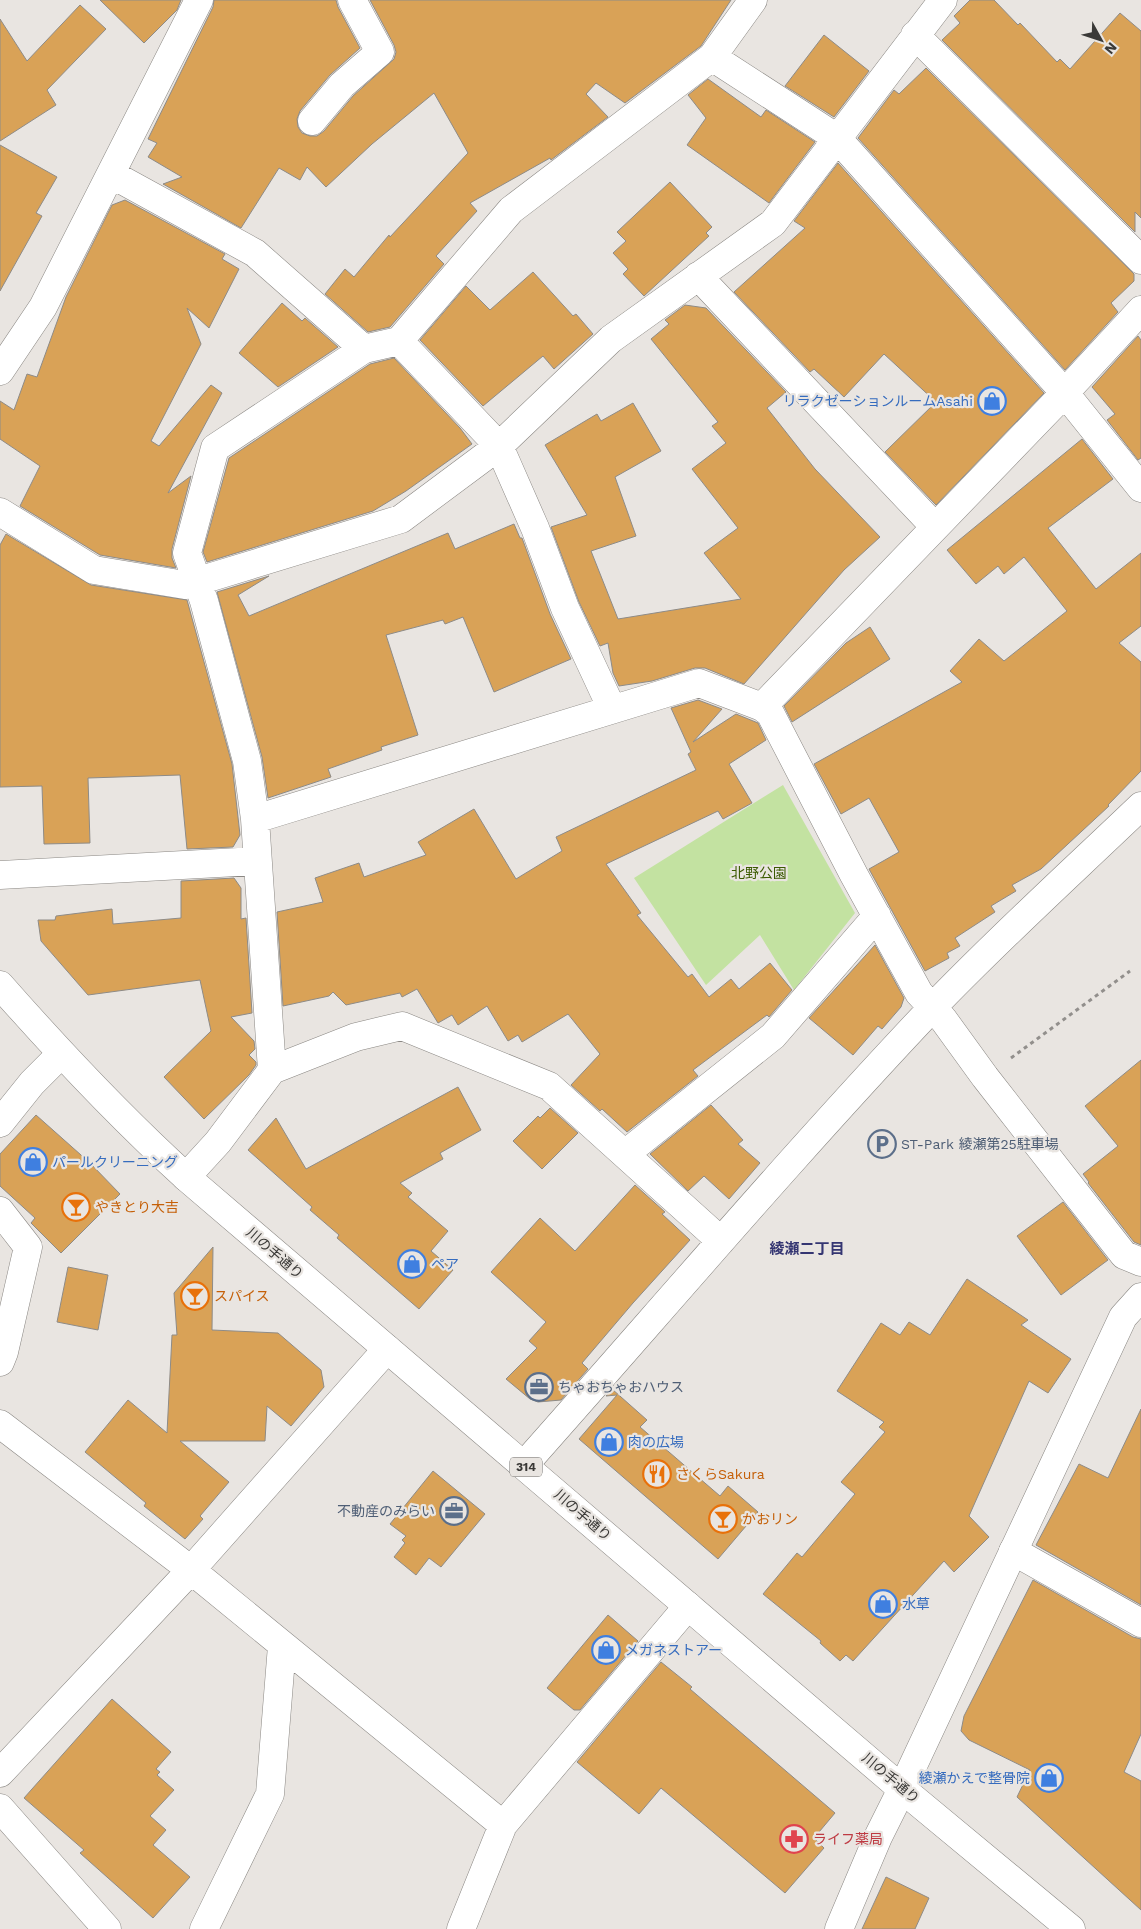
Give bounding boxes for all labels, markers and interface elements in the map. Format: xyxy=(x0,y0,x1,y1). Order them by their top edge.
north arrow xyxy=(1076,15,1126,65)
text: N xyxy=(1101,39,1120,57)
shop icon: リラクゼーションルームAsahi xyxy=(977,386,1007,416)
place label: リラクゼーションルームAsahi xyxy=(783,393,973,409)
park label: 北野公園 xyxy=(731,865,787,881)
parking icon: ST-Park 綾瀬第25駐車場 xyxy=(867,1129,897,1159)
place label: ST-Park 綾瀬第25駐車場 xyxy=(901,1136,1059,1152)
shop icon: パールクリーニング xyxy=(18,1147,48,1177)
place label: パールクリーニング xyxy=(52,1154,178,1170)
bar icon: やきとり大吉 xyxy=(61,1192,91,1222)
place label: やきとり大吉 xyxy=(95,1199,179,1215)
street label: 川の手通り xyxy=(243,1224,307,1282)
district label: 綾瀬二丁目 xyxy=(769,1240,845,1258)
shop icon: ペア xyxy=(397,1249,427,1279)
place label: ペア xyxy=(431,1256,459,1272)
bar icon: スパイス xyxy=(180,1281,210,1311)
place label: スパイス xyxy=(214,1288,270,1304)
office icon: ちゃおちゃおハウス xyxy=(524,1372,554,1402)
place label: ちゃおちゃおハウス xyxy=(558,1379,684,1395)
shop icon: 肉の広場 xyxy=(594,1427,624,1457)
place label: 肉の広場 xyxy=(628,1434,684,1450)
road number: 314 xyxy=(510,1458,542,1476)
restaurant icon: さくらSakura xyxy=(642,1459,672,1489)
place label: さくらSakura xyxy=(676,1466,765,1482)
street label: 川の手通り xyxy=(551,1486,615,1544)
office icon: 不動産のみらい xyxy=(439,1496,469,1526)
place label: 不動産のみらい xyxy=(337,1503,435,1519)
bar icon: かおリン xyxy=(708,1504,738,1534)
place label: かおリン xyxy=(742,1511,798,1527)
shop icon: 水草 xyxy=(868,1589,898,1619)
place label: 水草 xyxy=(902,1596,930,1612)
shop icon: メガネストアー xyxy=(591,1635,621,1665)
place label: メガネストアー xyxy=(625,1642,722,1658)
street label: 川の手通り xyxy=(859,1749,923,1807)
shop icon: 綾瀬かえで整骨院 xyxy=(1034,1763,1064,1793)
place label: 綾瀬かえで整骨院 xyxy=(918,1770,1030,1786)
pharmacy icon: ライフ薬局 xyxy=(779,1824,809,1854)
place label: ライフ薬局 xyxy=(813,1831,883,1847)

